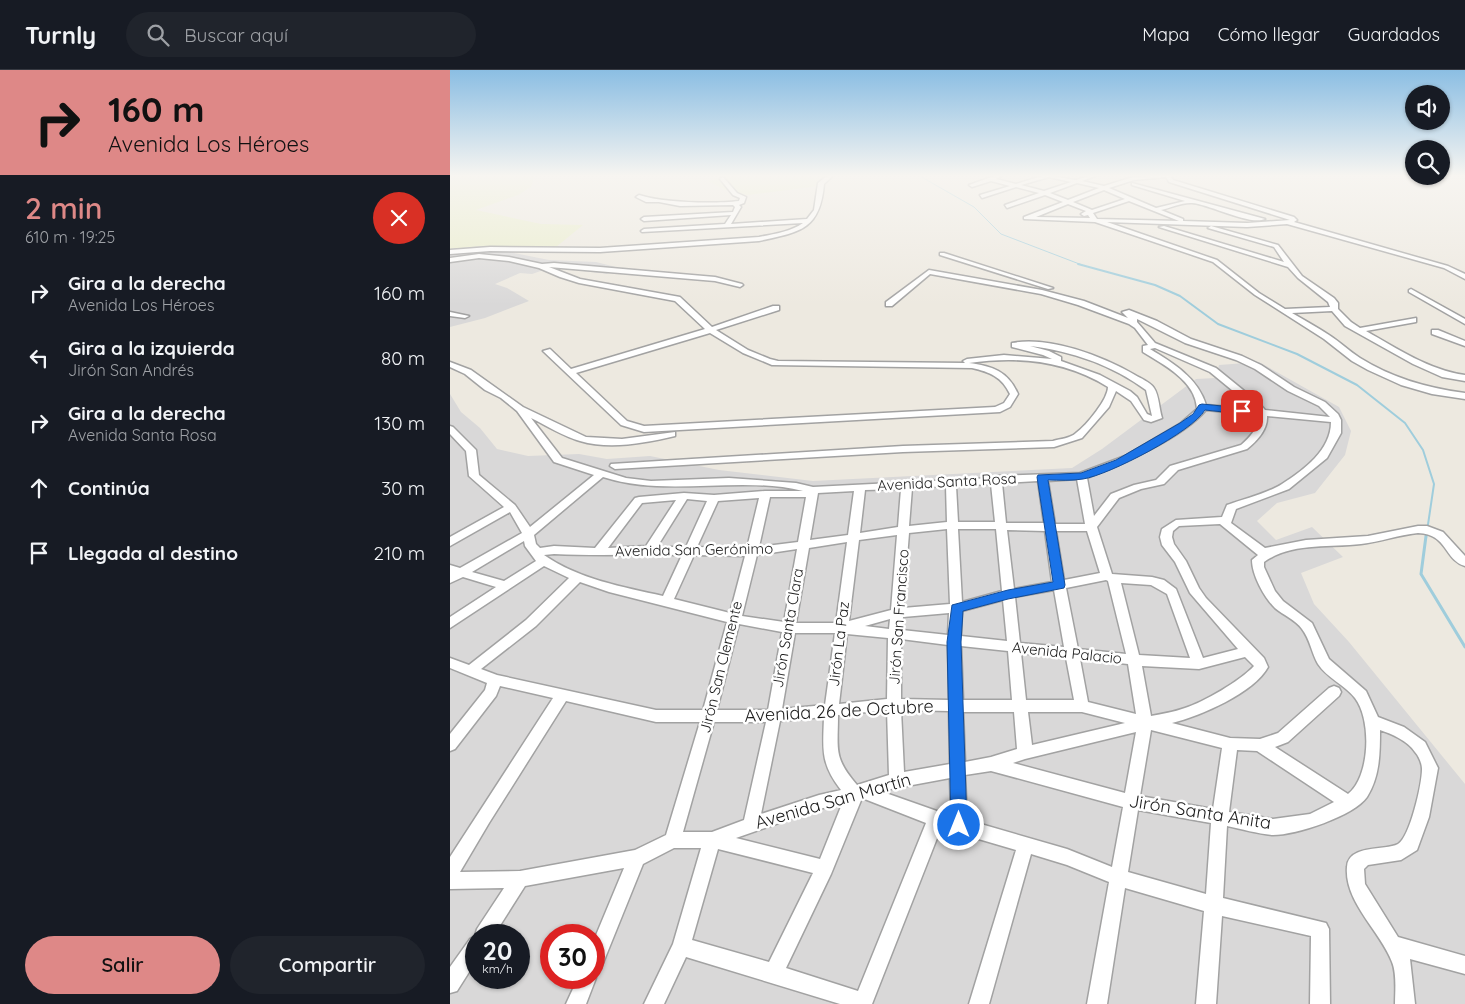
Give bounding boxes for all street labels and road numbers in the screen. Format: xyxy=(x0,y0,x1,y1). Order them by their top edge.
street label: Avenida Santa Rosa xyxy=(877,468,1017,495)
street label: Avenida San Gerónimo xyxy=(615,539,773,560)
street label: Jirón San Francisco xyxy=(884,548,913,686)
street label: Jirón Santa Clara xyxy=(768,567,807,689)
street label: Jirón San Clemente xyxy=(695,599,746,735)
street label: Jirón La Paz xyxy=(824,600,853,688)
street label: Avenida Palacio xyxy=(1011,637,1123,668)
street label: Avenida 26 de Octubre xyxy=(744,694,934,727)
street label: Avenida San Martín xyxy=(752,767,913,834)
street label: Jirón Santa Anita xyxy=(1127,789,1273,834)

